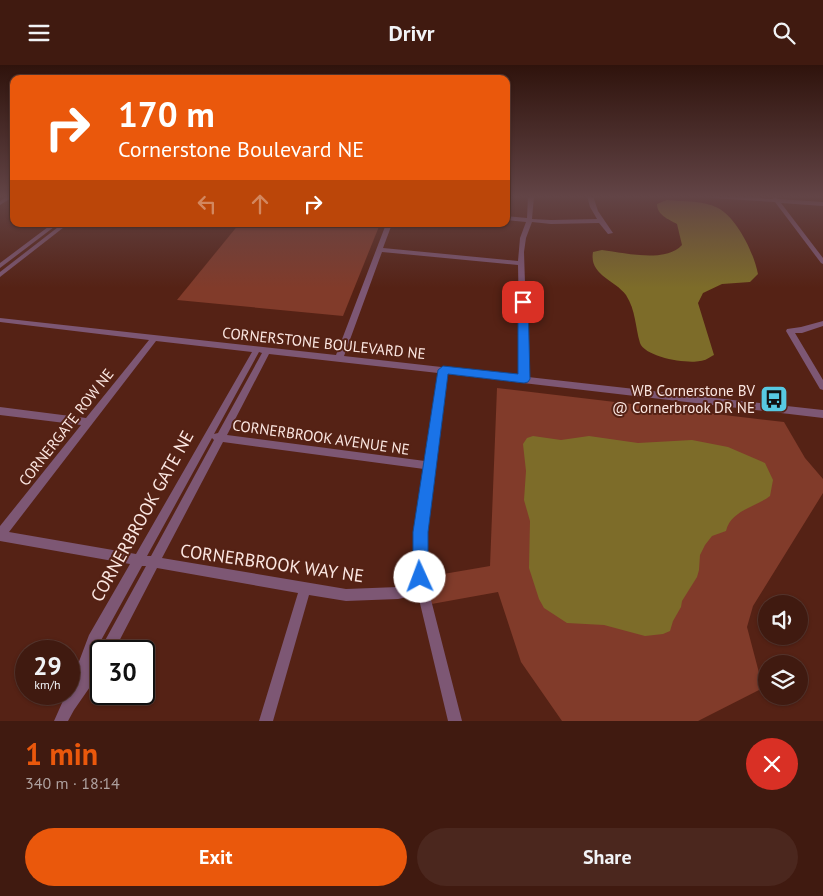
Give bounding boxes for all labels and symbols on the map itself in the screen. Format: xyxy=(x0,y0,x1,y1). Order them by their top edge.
pin xyxy=(502,281,544,323)
street label: CORNERSTONE BOULEVARD NE xyxy=(221,323,427,363)
street label: CORNERGATE ROW NE xyxy=(14,365,118,489)
place label: WB Cornerstone BV @ Cornerbrook DR NE xyxy=(612,381,755,417)
bus stop icon: WB Cornerstone BV @ Cornerbrook DR NE xyxy=(759,384,789,414)
street label: CORNERBROOK AVENUE NE xyxy=(231,415,411,459)
street label: CORNERBROOK GATE NE xyxy=(85,426,199,606)
street label: CORNERBROOK WAY NE xyxy=(179,539,365,587)
position arrow xyxy=(393,550,445,602)
speed limit sign: 30 xyxy=(90,640,155,705)

